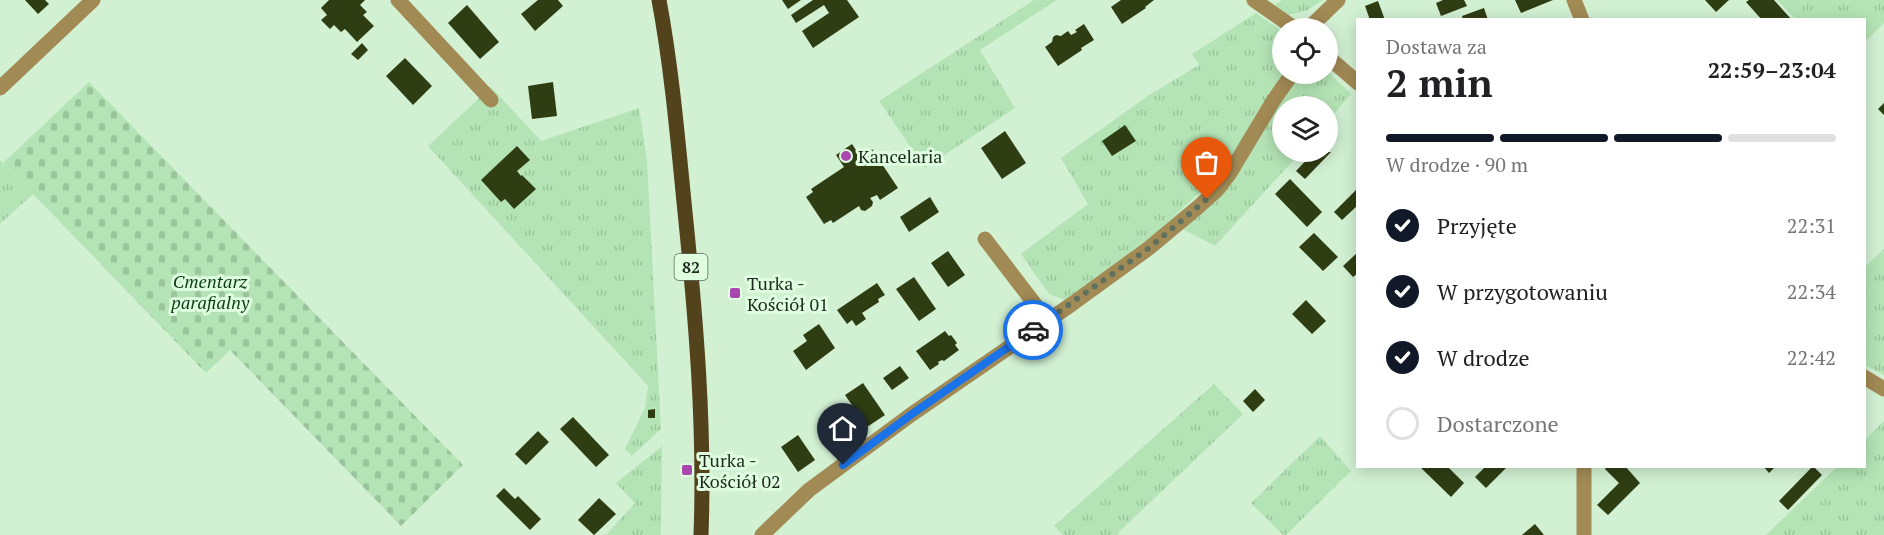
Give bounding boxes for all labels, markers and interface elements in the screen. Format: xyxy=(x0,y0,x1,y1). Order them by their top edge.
map controls xyxy=(1272,18,1338,162)
button: locate xyxy=(1272,18,1338,84)
text: Dostawa za xyxy=(1386,33,1487,60)
text: 22:59–23:04 xyxy=(1708,55,1836,84)
text: 2 min xyxy=(1386,56,1493,108)
button: layers xyxy=(1272,96,1338,162)
pin xyxy=(1181,137,1232,199)
place label: Kancelaria xyxy=(858,144,942,168)
icon: bag xyxy=(1190,146,1223,179)
marker: Kancelaria xyxy=(839,149,853,163)
text: W drodze · 90 m xyxy=(1386,151,1528,178)
icon: check xyxy=(1386,209,1419,242)
text: Przyjęte xyxy=(1437,211,1517,240)
text: 22:31 xyxy=(1787,212,1836,239)
road number: 82 xyxy=(674,254,708,280)
park label: Cmentarz parafialny xyxy=(171,269,250,314)
place label: Turka - Kościół 01 xyxy=(747,271,829,316)
icon: check xyxy=(1386,275,1419,308)
text: W przygotowaniu xyxy=(1437,277,1608,306)
text: 22:34 xyxy=(1787,278,1836,305)
marker: Turka - Kościół 01 xyxy=(728,286,742,300)
courier xyxy=(1003,300,1063,360)
icon: car xyxy=(1017,314,1050,347)
icon: check xyxy=(1386,341,1419,374)
text: W drodze xyxy=(1437,343,1529,372)
text: 22:42 xyxy=(1787,344,1836,371)
pin xyxy=(817,403,868,465)
text: Dostarczone xyxy=(1437,409,1559,438)
icon: home xyxy=(826,412,859,445)
place label: Turka - Kościół 02 xyxy=(699,448,781,493)
marker: Turka - Kościół 02 xyxy=(680,463,694,477)

